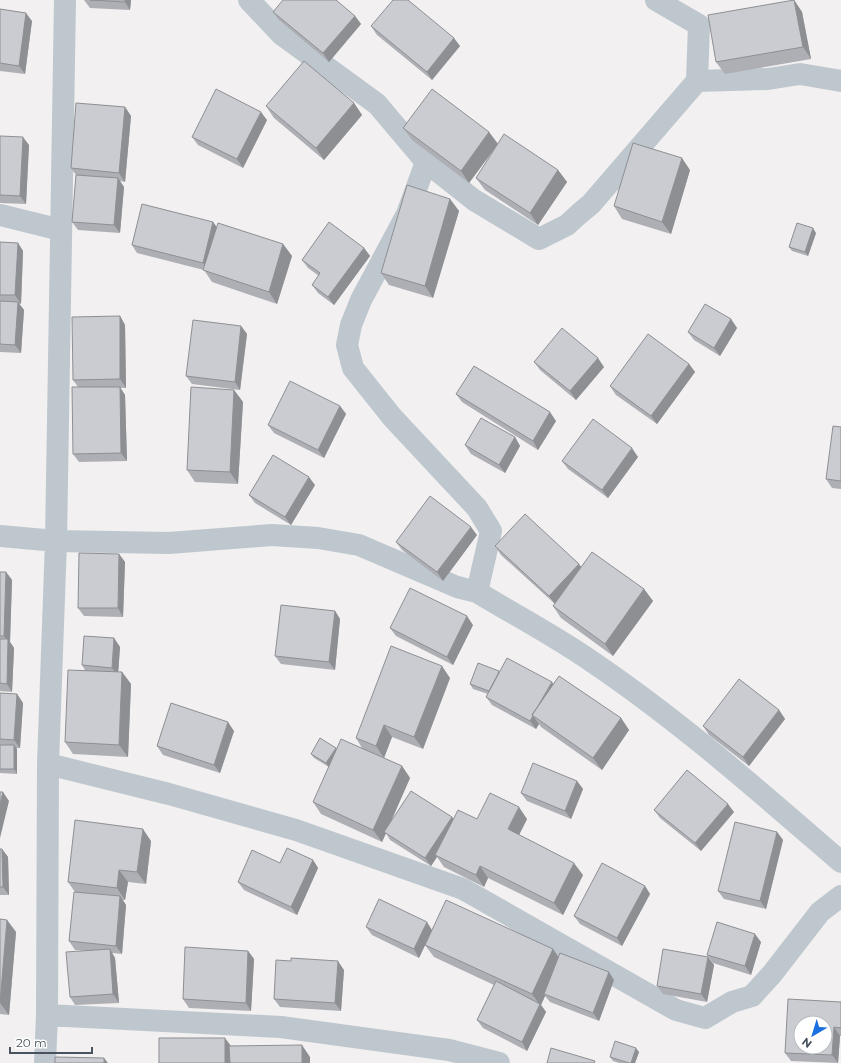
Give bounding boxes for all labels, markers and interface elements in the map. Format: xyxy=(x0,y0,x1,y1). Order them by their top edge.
north arrow xyxy=(793,1015,833,1055)
scale bar xyxy=(10,1029,92,1055)
text: 20 m xyxy=(16,1035,47,1050)
text: N xyxy=(799,1035,815,1051)

